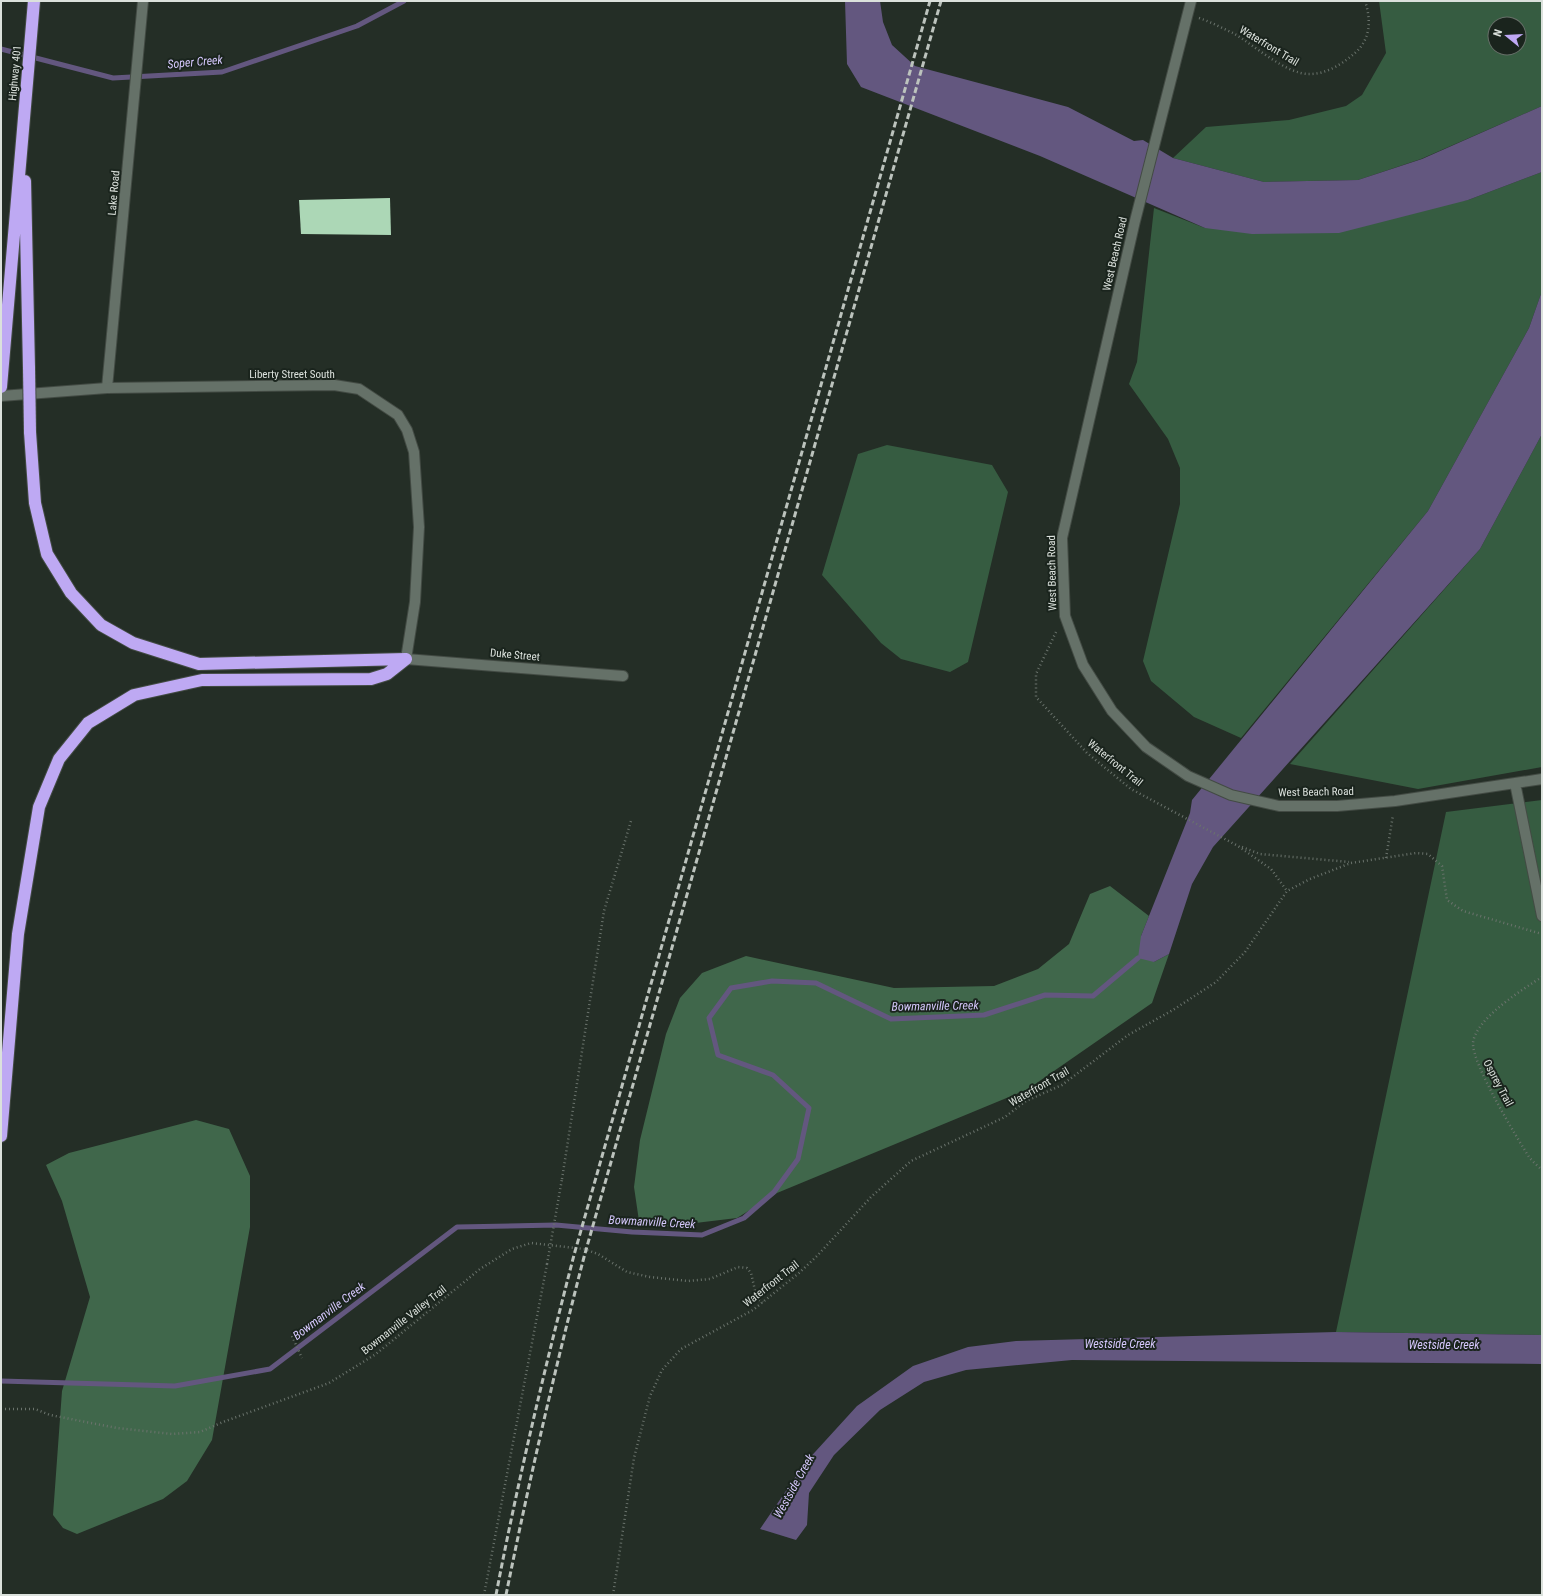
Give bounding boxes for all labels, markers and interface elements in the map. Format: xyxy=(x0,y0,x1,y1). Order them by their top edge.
north arrow xyxy=(1487,16,1527,56)
street label: Waterfront Trail xyxy=(1237,23,1301,69)
text: N xyxy=(1491,28,1505,38)
street label: Highway 401 xyxy=(6,45,24,101)
water label: Soper Creek xyxy=(167,53,224,71)
street label: Lake Road xyxy=(106,170,122,216)
street label: West Beach Road xyxy=(1100,216,1130,292)
street label: Liberty Street South xyxy=(249,368,335,381)
street label: West Beach Road xyxy=(1045,535,1059,611)
street label: Duke Street xyxy=(490,646,540,664)
street label: Waterfront Trail xyxy=(1085,737,1145,789)
street label: West Beach Road xyxy=(1278,785,1354,799)
water label: Bowmanville Creek xyxy=(891,998,979,1014)
street label: Osprey Trail xyxy=(1480,1057,1516,1109)
street label: Waterfront Trail xyxy=(1007,1065,1071,1109)
water label: Bowmanville Creek xyxy=(608,1213,697,1231)
street label: Waterfront Trail xyxy=(741,1258,801,1310)
water label: Bowmanville Creek xyxy=(290,1279,369,1343)
street label: Bowmanville Valley Trail xyxy=(359,1283,449,1357)
water label: Westside Creek xyxy=(1084,1337,1156,1351)
water label: Westside Creek xyxy=(1408,1338,1480,1352)
water label: Westside Creek xyxy=(771,1451,818,1520)

